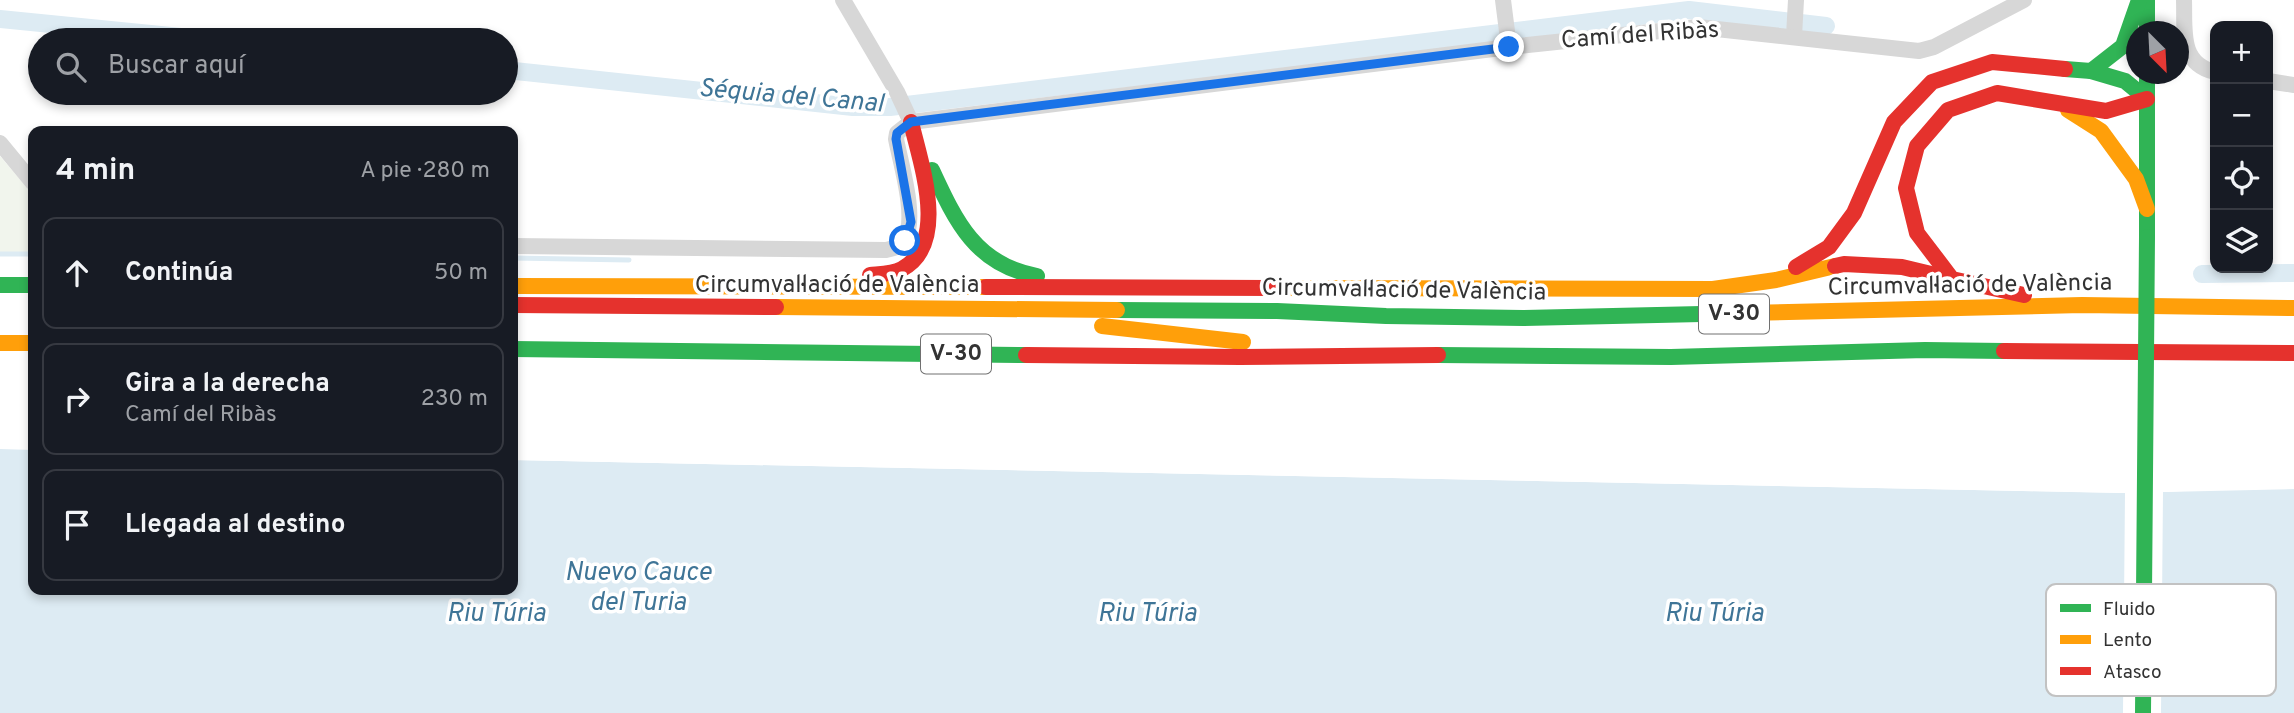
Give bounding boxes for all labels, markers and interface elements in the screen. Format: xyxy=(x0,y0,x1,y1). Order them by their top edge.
street label: Camí del Ribàs xyxy=(1560,16,1720,56)
north arrow xyxy=(2126,21,2189,84)
map controls xyxy=(2210,21,2273,273)
button: + xyxy=(2210,21,2273,84)
search box xyxy=(28,28,518,105)
route end xyxy=(1493,31,1524,62)
icon: search xyxy=(52,48,90,86)
text: Buscar aquí xyxy=(108,50,245,83)
water label: Séquia del Canal xyxy=(697,72,886,122)
button: − xyxy=(2210,84,2273,147)
button: locate xyxy=(2210,147,2273,210)
text: 4 min xyxy=(56,153,135,190)
text: A pie · 280 m xyxy=(360,157,490,186)
button: layers xyxy=(2210,210,2273,273)
route start xyxy=(889,225,920,256)
icon: ahead xyxy=(58,254,96,292)
text: Continúa xyxy=(125,257,233,290)
text: 50 m xyxy=(434,259,488,288)
street label: Circumval·lació de València xyxy=(1827,269,2113,303)
street label: Circumval·lació de València xyxy=(695,271,979,301)
street label: Circumval·lació de València xyxy=(1261,274,1547,308)
road number: V-30 xyxy=(1699,294,1769,334)
road number: V-30 xyxy=(921,334,991,374)
text: Gira a la derecha xyxy=(125,368,330,401)
icon: right xyxy=(58,380,96,418)
text: 230 m xyxy=(421,385,488,414)
text: Camí del Ribàs xyxy=(125,401,277,430)
icon: arrive xyxy=(58,506,96,544)
text: Llegada al destino xyxy=(125,509,345,542)
water label: Nuevo Cauce del Turia xyxy=(565,557,712,620)
legend xyxy=(2046,584,2276,696)
water label: Riu Túria xyxy=(446,598,546,631)
water label: Riu Túria xyxy=(1097,598,1197,631)
water label: Riu Túria xyxy=(1664,598,1764,631)
text: Fluido xyxy=(2103,598,2155,622)
text: Lento xyxy=(2103,629,2152,653)
text: Atasco xyxy=(2103,661,2162,685)

